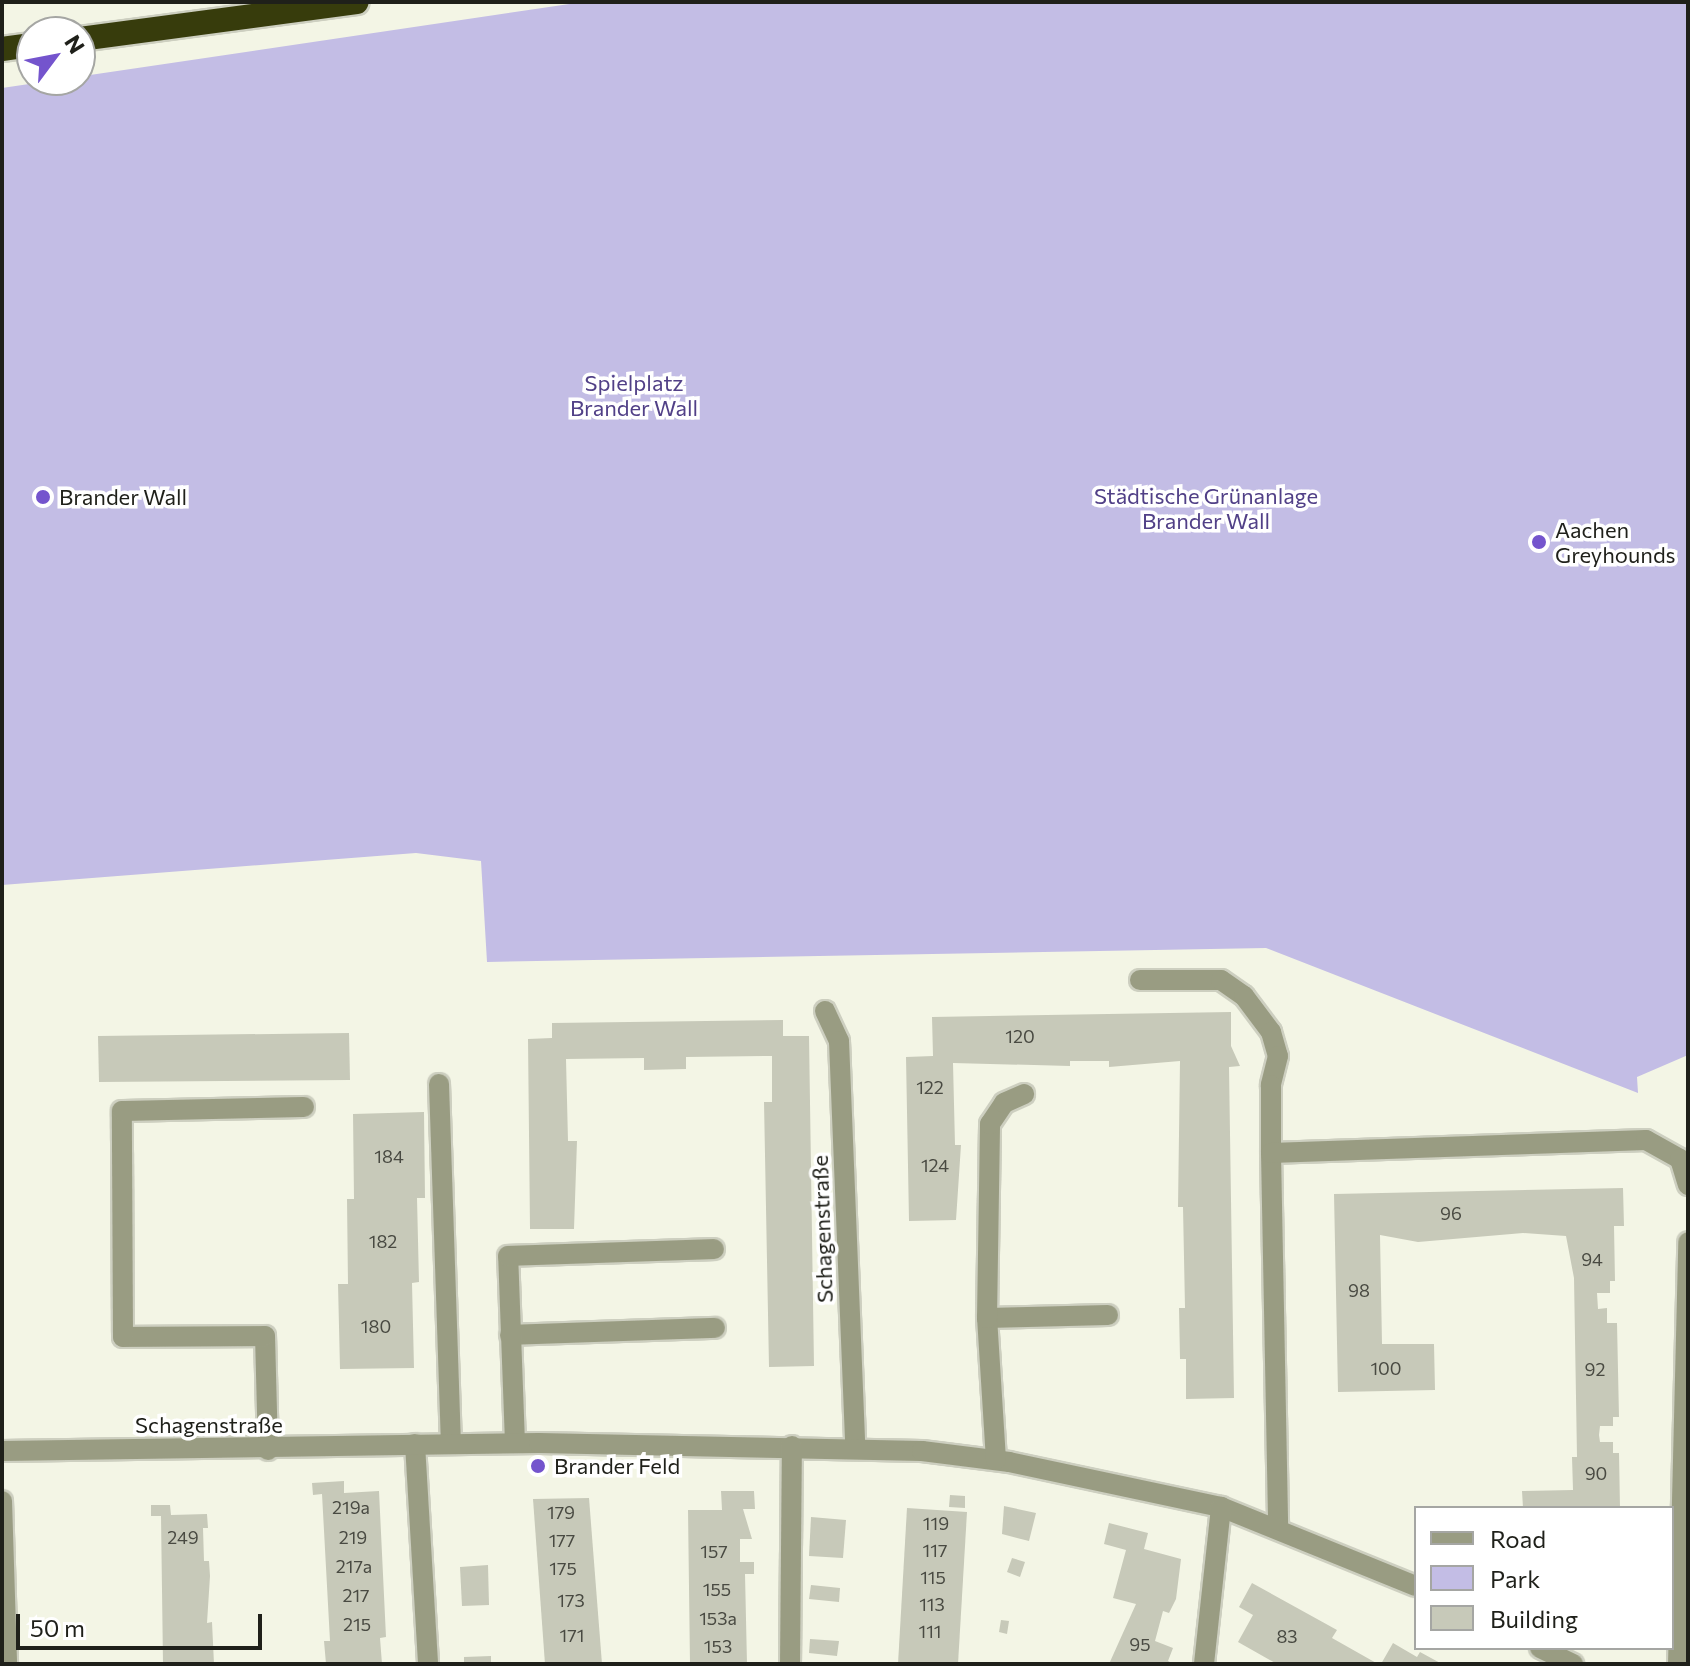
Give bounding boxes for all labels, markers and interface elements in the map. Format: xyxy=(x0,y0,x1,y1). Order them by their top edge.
north arrow xyxy=(16,16,96,96)
text: N xyxy=(59,30,91,58)
park label: Spielplatz Brander Wall xyxy=(570,369,698,420)
park label: Städtische Grünanlage Brander Wall xyxy=(1094,482,1318,534)
place label: Brander Wall xyxy=(59,484,187,510)
marker: Brander Wall xyxy=(34,488,52,506)
place label: Aachen Greyhounds xyxy=(1555,516,1676,568)
marker: Aachen Greyhounds xyxy=(1530,533,1548,551)
house number: 120 xyxy=(1005,1025,1035,1047)
house number: 122 xyxy=(916,1076,944,1098)
house number: 184 xyxy=(374,1145,404,1167)
house number: 124 xyxy=(921,1154,949,1176)
street label: Schagenstraße xyxy=(806,1155,838,1303)
house number: 96 xyxy=(1440,1202,1462,1224)
house number: 182 xyxy=(369,1230,397,1252)
house number: 94 xyxy=(1581,1248,1603,1270)
house number: 98 xyxy=(1348,1279,1370,1301)
house number: 180 xyxy=(361,1315,391,1337)
house number: 100 xyxy=(1370,1357,1402,1379)
house number: 92 xyxy=(1585,1358,1605,1380)
street label: Schagenstraße xyxy=(135,1412,283,1438)
place label: Brander Feld xyxy=(554,1453,680,1479)
marker: Brander Feld xyxy=(529,1457,547,1475)
house number: 90 xyxy=(1585,1462,1607,1484)
house number: 219a xyxy=(332,1496,370,1518)
house number: 179 xyxy=(547,1501,575,1523)
legend xyxy=(1414,1506,1674,1650)
house number: 119 xyxy=(923,1512,949,1534)
text: Road xyxy=(1490,1524,1546,1553)
house number: 249 xyxy=(167,1526,199,1548)
house number: 219 xyxy=(339,1526,367,1548)
house number: 177 xyxy=(549,1529,575,1551)
house number: 117 xyxy=(923,1539,947,1561)
house number: 157 xyxy=(700,1540,728,1562)
house number: 217a xyxy=(336,1555,372,1577)
house number: 175 xyxy=(549,1557,577,1579)
text: Park xyxy=(1490,1564,1540,1593)
house number: 115 xyxy=(920,1566,946,1588)
house number: 155 xyxy=(703,1578,731,1600)
house number: 217 xyxy=(342,1584,370,1606)
house number: 173 xyxy=(557,1589,585,1611)
house number: 113 xyxy=(919,1593,945,1615)
scale bar xyxy=(20,1598,266,1648)
text: Building xyxy=(1490,1604,1578,1633)
house number: 153a xyxy=(699,1607,737,1629)
text: 50 m xyxy=(30,1613,85,1642)
house number: 215 xyxy=(343,1613,371,1635)
house number: 111 xyxy=(918,1620,942,1642)
house number: 171 xyxy=(560,1624,584,1646)
house number: 83 xyxy=(1276,1625,1298,1647)
house number: 95 xyxy=(1129,1633,1151,1655)
house number: 153 xyxy=(704,1635,732,1657)

